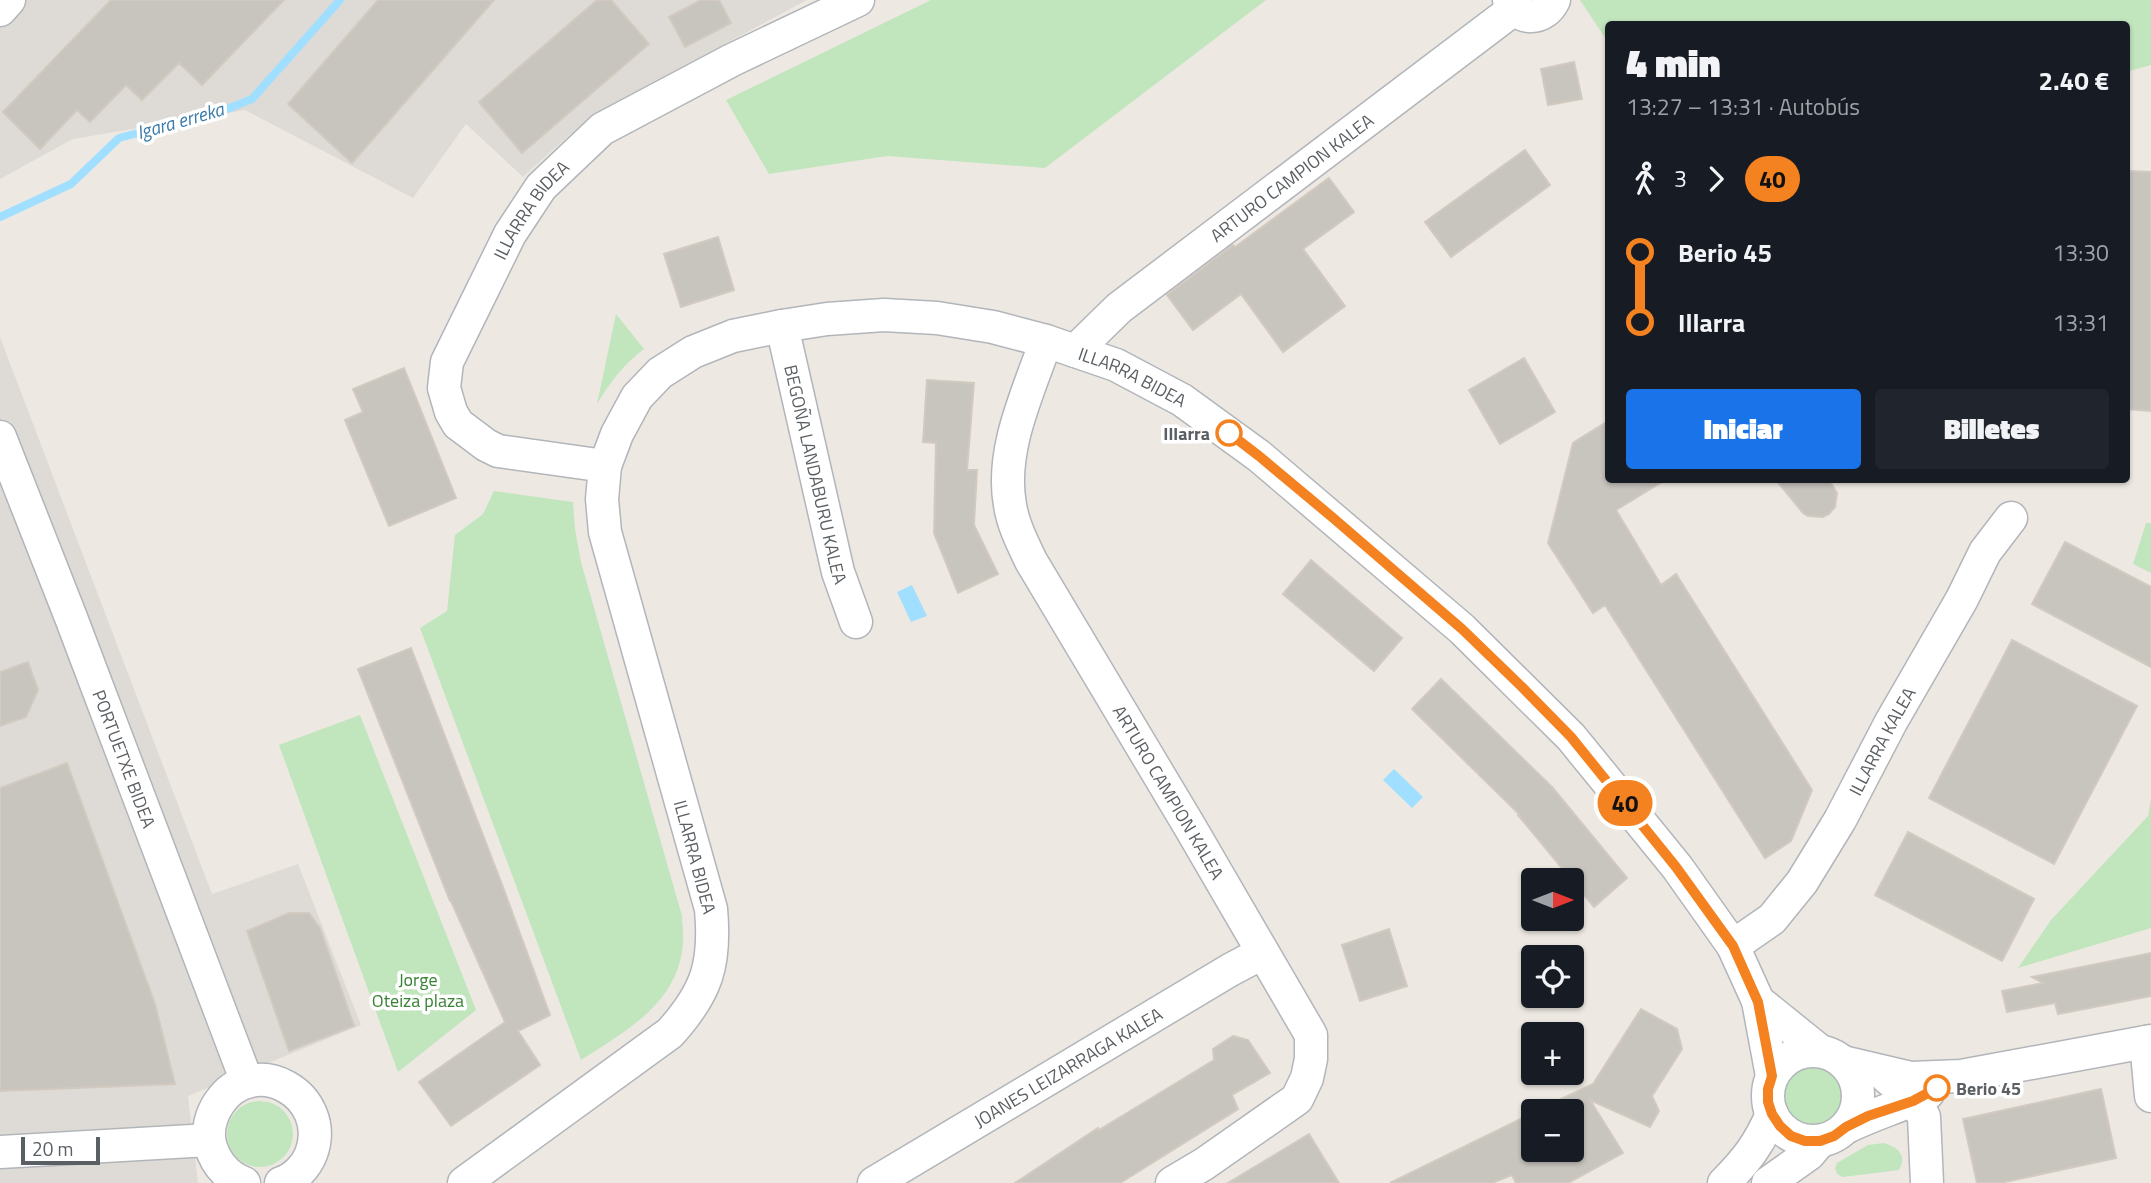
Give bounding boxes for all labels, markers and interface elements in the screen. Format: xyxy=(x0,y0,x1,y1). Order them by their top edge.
text: 4 min xyxy=(1626,34,1720,92)
text: 2.40 € xyxy=(2038,61,2109,100)
text: 13:27 – 13:31 · Autobús xyxy=(1626,89,1860,124)
water label: Igara erreka xyxy=(133,93,228,146)
street label: ARTURO CAMPION KALEA xyxy=(1204,106,1379,248)
street label: ILLARRA BIDEA xyxy=(486,154,575,264)
icon: walk xyxy=(1626,160,1664,198)
icon: forward xyxy=(1697,160,1735,198)
text: 3 xyxy=(1674,161,1687,196)
text: 40 xyxy=(1759,161,1786,197)
text: Berio 45 xyxy=(1678,233,1772,272)
text: 13:30 xyxy=(2052,235,2109,270)
text: Illarra xyxy=(1678,303,1745,342)
text: 13:31 xyxy=(2052,305,2109,340)
street label: ILLARRA BIDEA xyxy=(1075,340,1192,414)
street label: BEGOÑA LANDABURU KALEA xyxy=(778,362,855,588)
button: Iniciar xyxy=(1626,389,1861,469)
button: Billetes xyxy=(1875,389,2109,469)
place label: Illarra xyxy=(1163,420,1210,447)
marker: Illarra xyxy=(1216,420,1242,446)
street label: ILLARRA KALEA xyxy=(1842,682,1922,800)
street label: PORTUETXE BIDEA xyxy=(86,686,163,832)
street label: ARTURO CAMPION KALEA xyxy=(1106,700,1231,885)
line badge: 40 xyxy=(1594,780,1656,826)
text: 40 xyxy=(1612,785,1638,821)
street label: ILLARRA BIDEA xyxy=(667,797,723,917)
north arrow xyxy=(1521,868,1584,931)
map controls xyxy=(1521,868,1584,1162)
button: locate xyxy=(1521,945,1584,1008)
park label: Jorge Oteiza plaza xyxy=(372,966,464,1014)
street label: JOANES LEIZARRAGA KALEA xyxy=(969,1000,1168,1134)
button: + xyxy=(1521,1022,1584,1085)
marker: Berio 45 xyxy=(1924,1075,1950,1101)
place label: Berio 45 xyxy=(1956,1075,2021,1102)
button: − xyxy=(1521,1099,1584,1162)
scale bar xyxy=(21,1134,100,1166)
text: 20 m xyxy=(32,1134,73,1163)

